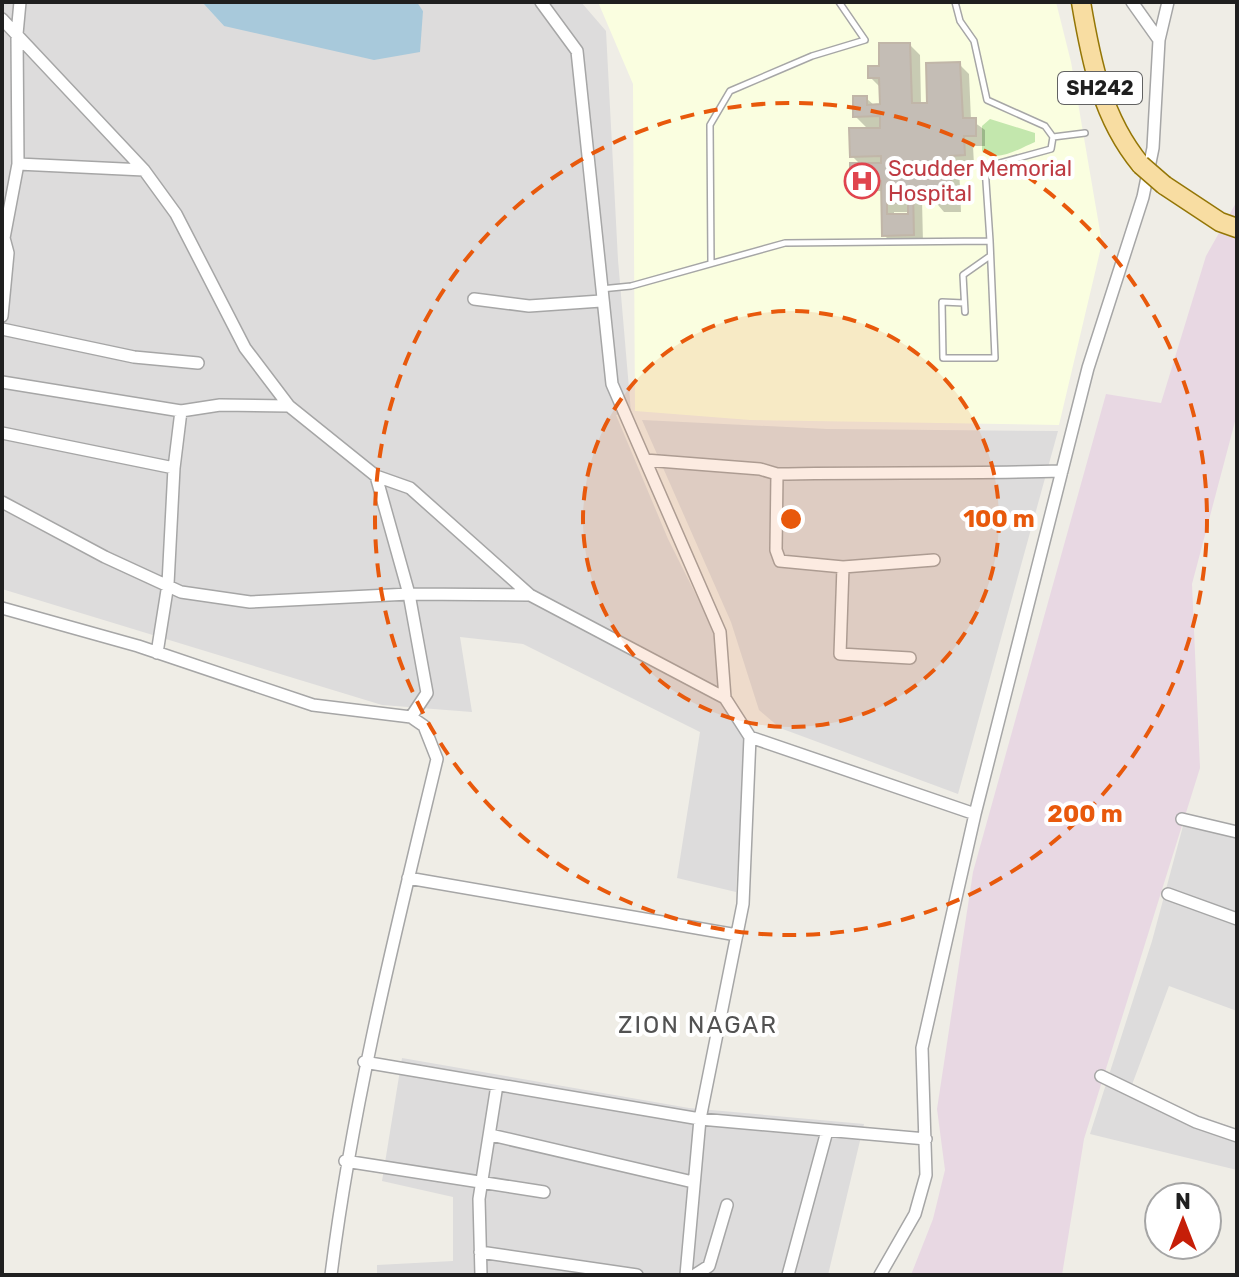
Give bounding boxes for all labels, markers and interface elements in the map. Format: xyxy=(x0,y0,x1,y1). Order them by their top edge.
road number: SH242 xyxy=(1058,72,1142,104)
place label: Scudder Memorial Hospital xyxy=(888,155,1072,207)
hospital icon: Scudder Memorial Hospital xyxy=(843,162,881,200)
centre of rings xyxy=(777,505,805,533)
text: 100 m xyxy=(963,505,1035,533)
text: 200 m xyxy=(1047,800,1123,828)
district label: ZION NAGAR xyxy=(618,1011,778,1039)
north arrow xyxy=(1143,1181,1223,1261)
text: N xyxy=(1175,1188,1191,1215)

